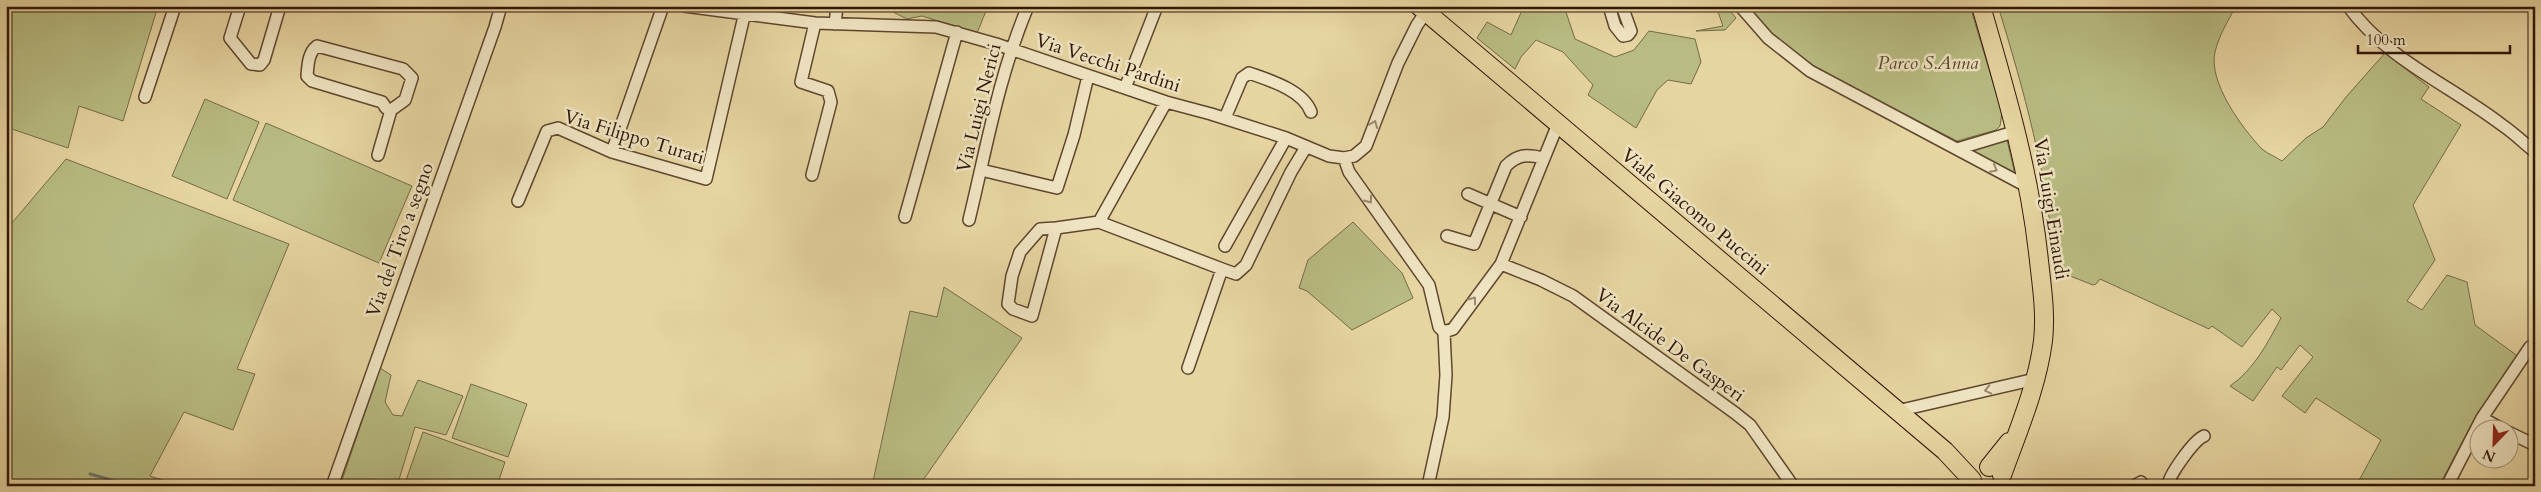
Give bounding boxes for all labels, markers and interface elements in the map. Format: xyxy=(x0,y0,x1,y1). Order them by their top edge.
scale bar xyxy=(2358,22,2511,54)
street label: Via Vecchi Pardini xyxy=(1032,27,1184,99)
text: 100 m xyxy=(2366,30,2406,50)
street label: Via Luigi Nerici xyxy=(950,41,1008,175)
park label: Parco S.Anna xyxy=(1877,50,1979,76)
street label: Via Filippo Turati xyxy=(561,103,707,171)
one-way arrow xyxy=(1368,120,1378,129)
street label: Via Luigi Einaudi xyxy=(2027,136,2075,282)
street label: Viale Giacomo Puccini xyxy=(1616,142,1774,282)
street label: Via del Tiro a segno xyxy=(360,159,440,321)
one-way arrow xyxy=(1988,162,1997,172)
one-way arrow xyxy=(1363,194,1372,204)
street label: Via Alcide De Gasperi xyxy=(1590,282,1750,408)
one-way arrow xyxy=(1467,296,1476,306)
one-way arrow xyxy=(1984,384,1992,395)
north arrow xyxy=(2468,420,2518,470)
text: N xyxy=(2480,444,2498,467)

